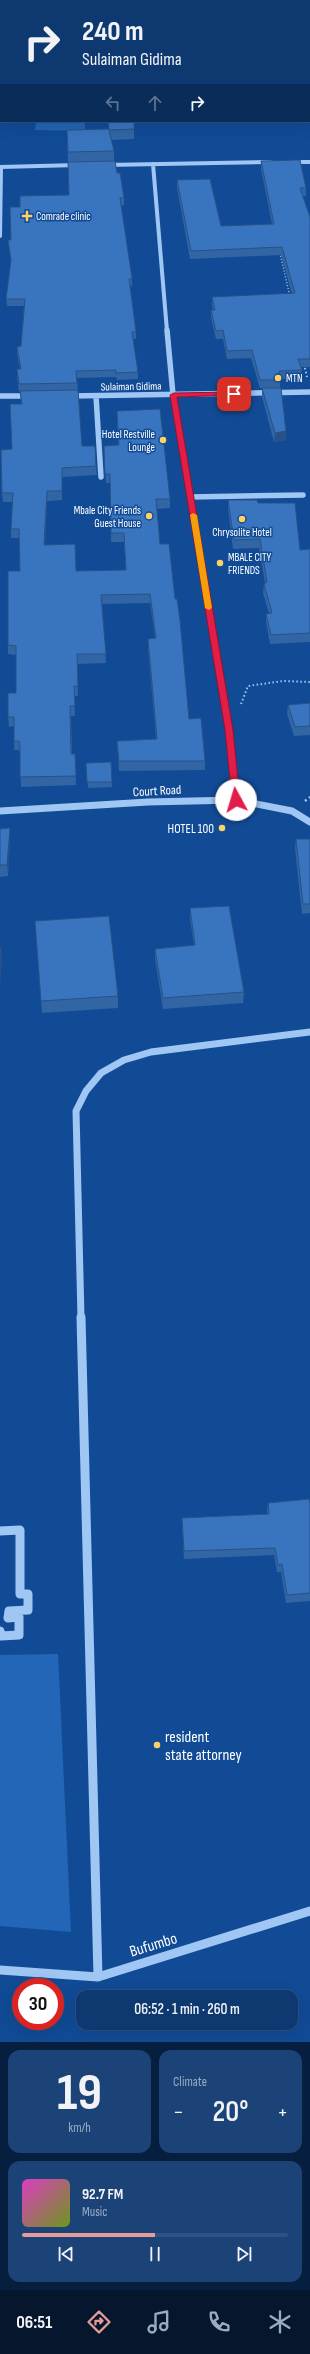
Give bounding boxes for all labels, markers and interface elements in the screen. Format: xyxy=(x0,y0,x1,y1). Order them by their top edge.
text: 240 m xyxy=(82,15,143,48)
icon: right xyxy=(16,16,68,68)
text: Sulaiman Gidima xyxy=(82,49,182,70)
icon: left xyxy=(102,92,124,114)
icon: ahead xyxy=(144,92,166,114)
icon: right xyxy=(186,92,208,114)
marker: Comrade clinic xyxy=(21,210,33,222)
place label: Comrade clinic xyxy=(36,210,91,223)
place label: MTN xyxy=(286,372,303,385)
marker: MTN xyxy=(273,373,283,383)
pin xyxy=(217,377,251,411)
street label: Sulaiman Gidima xyxy=(100,379,162,394)
icon: arrive xyxy=(223,383,245,405)
place label: Hotel Restville Lounge xyxy=(102,428,155,454)
marker: Hotel Restville Lounge xyxy=(158,435,168,445)
place label: Mbale City Friends Guest House xyxy=(74,504,141,530)
marker: Mbale City Friends Guest House xyxy=(144,511,154,521)
marker: Chrysolite Hotel xyxy=(237,514,247,524)
place label: Chrysolite Hotel xyxy=(212,526,272,539)
place label: MBALE CITY FRIENDS xyxy=(228,551,271,577)
marker: MBALE CITY FRIENDS xyxy=(215,558,225,568)
position arrow xyxy=(215,779,257,821)
street label: Court Road xyxy=(132,782,182,800)
place label: HOTEL 100 xyxy=(168,821,214,837)
marker: HOTEL 100 xyxy=(217,823,227,833)
place label: resident state attorney xyxy=(165,1728,242,1765)
marker: resident state attorney xyxy=(152,1740,162,1750)
street label: Bufumbo xyxy=(127,1929,179,1962)
speed limit sign: 30 xyxy=(12,1978,64,2030)
text: 06:52 · 1 min · 260 m xyxy=(134,2000,240,2019)
text: 19 xyxy=(57,2062,102,2125)
text: Climate xyxy=(173,2074,207,2090)
text: 20° xyxy=(213,2094,248,2130)
text: − xyxy=(173,2099,184,2126)
text: + xyxy=(277,2099,288,2126)
text: km/h xyxy=(68,2120,91,2136)
text: 92.7 FM xyxy=(82,2185,123,2204)
text: Music xyxy=(82,2204,107,2220)
icon: previous xyxy=(55,2243,77,2265)
icon: pause xyxy=(144,2243,166,2265)
icon: next xyxy=(233,2243,255,2265)
icon: directions xyxy=(85,2308,113,2336)
icon: music xyxy=(145,2308,173,2336)
icon: phone xyxy=(205,2308,233,2336)
icon: climate xyxy=(266,2308,294,2336)
text: 06:51 xyxy=(16,2312,52,2333)

